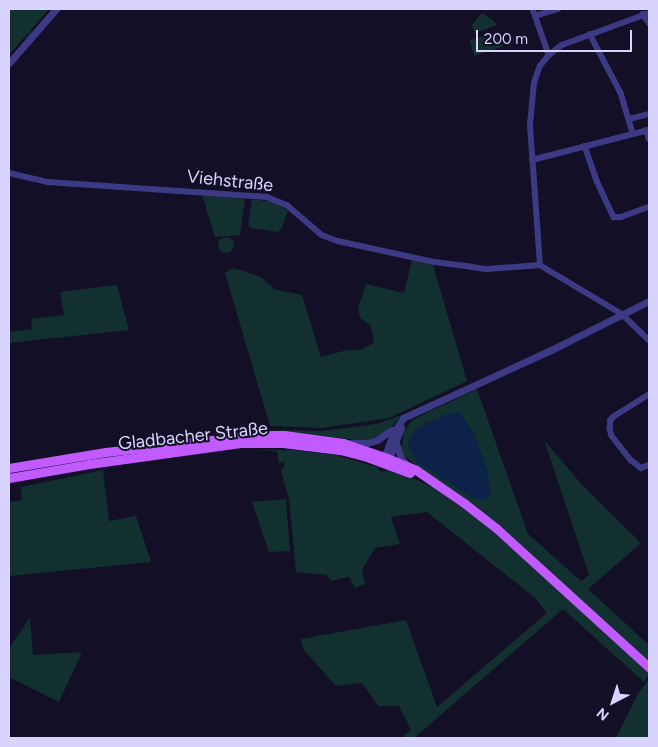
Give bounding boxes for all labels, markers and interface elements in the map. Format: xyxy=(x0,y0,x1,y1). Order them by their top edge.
scale bar xyxy=(478,20,634,52)
text: 200 m xyxy=(484,30,528,48)
street label: Viehstraße xyxy=(186,166,274,196)
street label: Gladbacher Straße xyxy=(117,417,269,455)
north arrow xyxy=(588,677,638,727)
text: N xyxy=(593,704,613,724)

